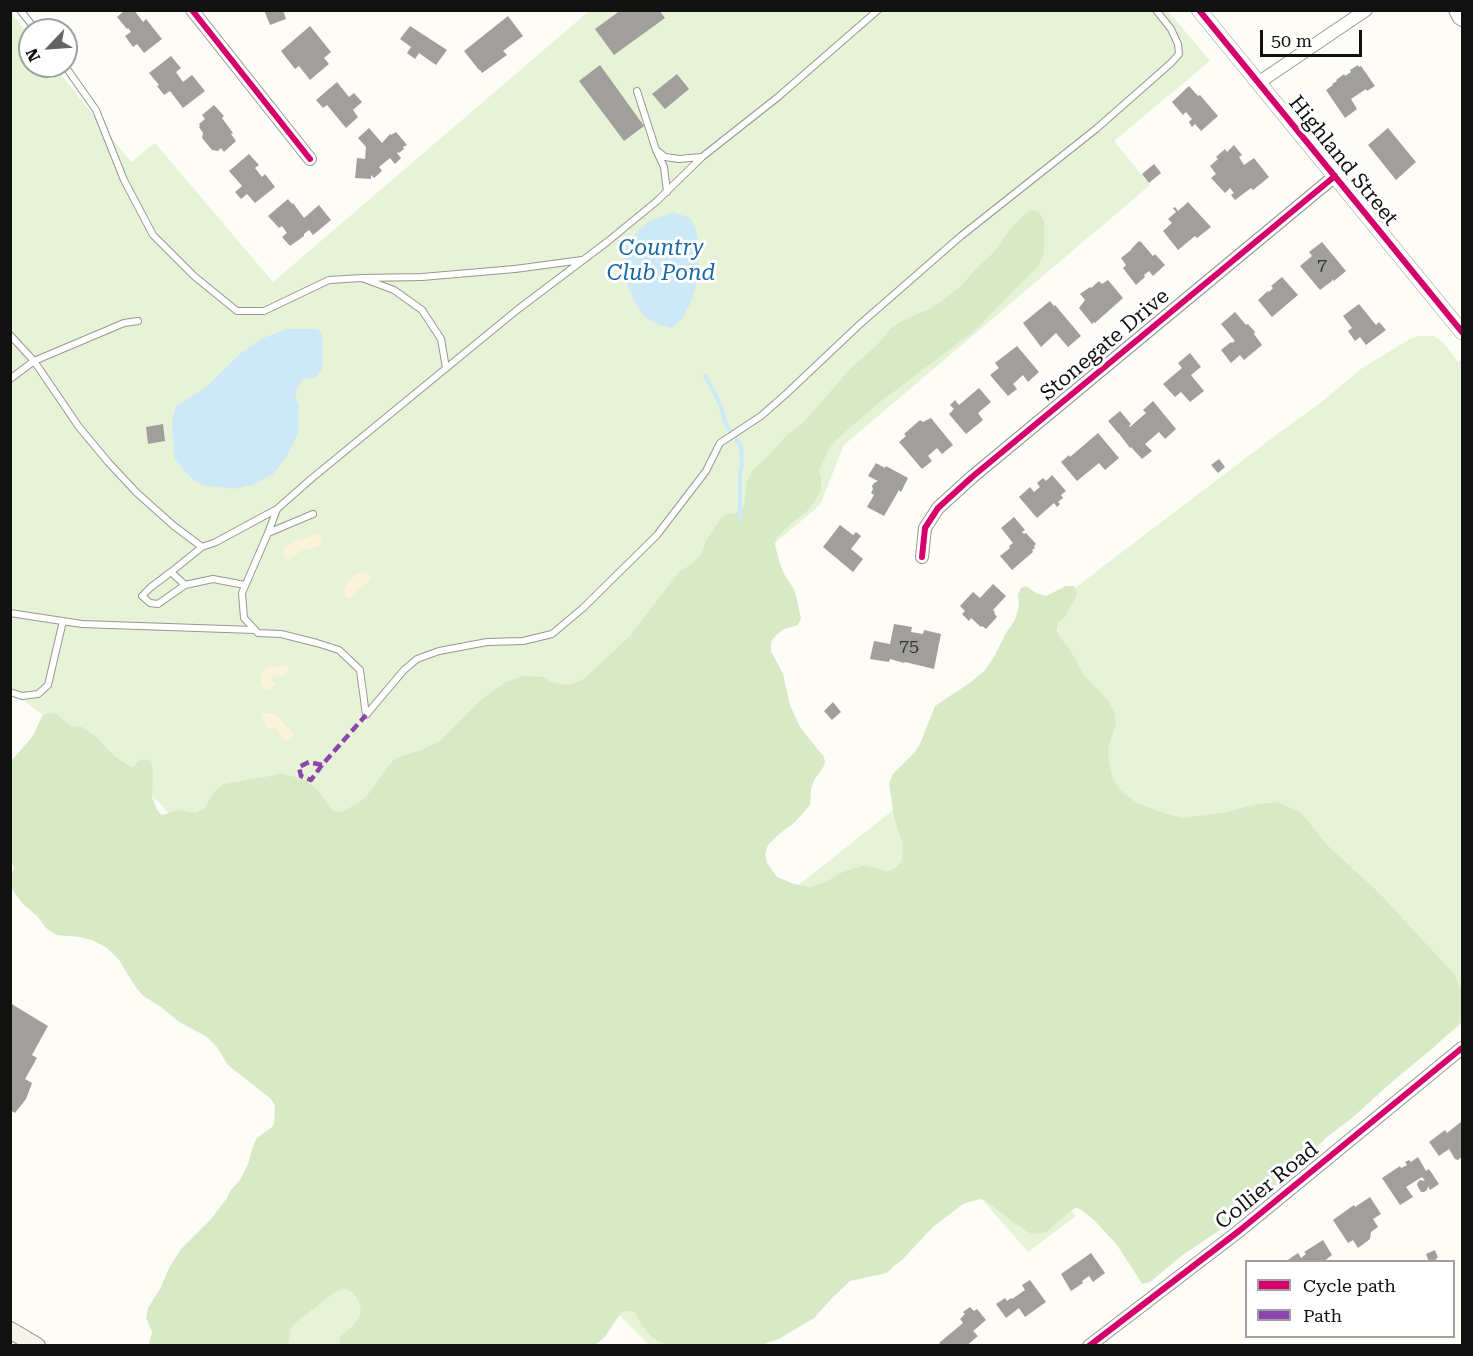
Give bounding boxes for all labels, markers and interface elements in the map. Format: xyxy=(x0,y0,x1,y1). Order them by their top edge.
north arrow xyxy=(18,18,78,78)
scale bar xyxy=(1263,18,1365,56)
text: 50 m xyxy=(1271,30,1312,51)
text: N xyxy=(22,45,44,65)
street label: Highland Street xyxy=(1283,91,1403,231)
water label: Country Club Pond xyxy=(607,236,715,288)
house number: 7 xyxy=(1317,255,1327,277)
street label: Stonegate Drive xyxy=(1035,284,1175,406)
house number: 75 xyxy=(899,636,919,658)
street label: Collier Road xyxy=(1211,1137,1323,1235)
legend xyxy=(1245,1260,1455,1338)
text: Cycle path xyxy=(1303,1275,1396,1296)
text: Path xyxy=(1303,1305,1342,1326)

